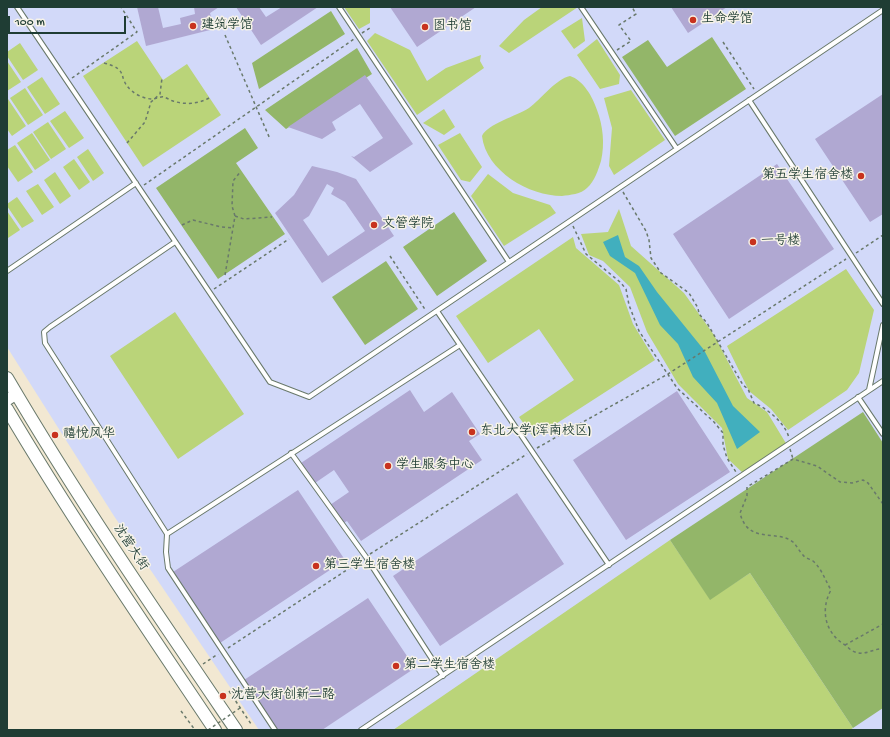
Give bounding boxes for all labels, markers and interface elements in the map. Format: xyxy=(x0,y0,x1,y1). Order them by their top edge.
scale bar xyxy=(10,8,128,34)
place label: 生命学馆 xyxy=(701,12,753,28)
marker: 生命学馆 xyxy=(688,15,698,25)
text: 100 m xyxy=(15,16,45,30)
place label: 建筑学馆 xyxy=(201,18,253,34)
place label: 图书馆 xyxy=(433,19,472,35)
marker: 建筑学馆 xyxy=(188,21,198,31)
marker: 图书馆 xyxy=(420,22,430,32)
place label: 第五学生宿舍楼 xyxy=(762,168,853,184)
marker: 第五学生宿舍楼 xyxy=(856,171,866,181)
place label: 文管学院 xyxy=(382,217,434,233)
marker: 文管学院 xyxy=(369,220,379,230)
place label: 一号楼 xyxy=(761,234,800,250)
marker: 一号楼 xyxy=(748,237,758,247)
place label: 东北大学(浑南校区) xyxy=(480,424,591,440)
place label: 禧悦风华 xyxy=(63,427,115,443)
marker: 东北大学(浑南校区) xyxy=(467,427,477,437)
marker: 禧悦风华 xyxy=(50,430,60,440)
place label: 学生服务中心 xyxy=(396,458,474,474)
marker: 学生服务中心 xyxy=(383,461,393,471)
street label: 沈营大街 xyxy=(109,522,151,574)
place label: 第三学生宿舍楼 xyxy=(324,558,415,574)
marker: 第三学生宿舍楼 xyxy=(311,561,321,571)
place label: 第二学生宿舍楼 xyxy=(404,658,495,674)
marker: 第二学生宿舍楼 xyxy=(391,661,401,671)
place label: 沈营大街创新二路 xyxy=(231,688,335,704)
marker: 沈营大街创新二路 xyxy=(218,691,228,701)

